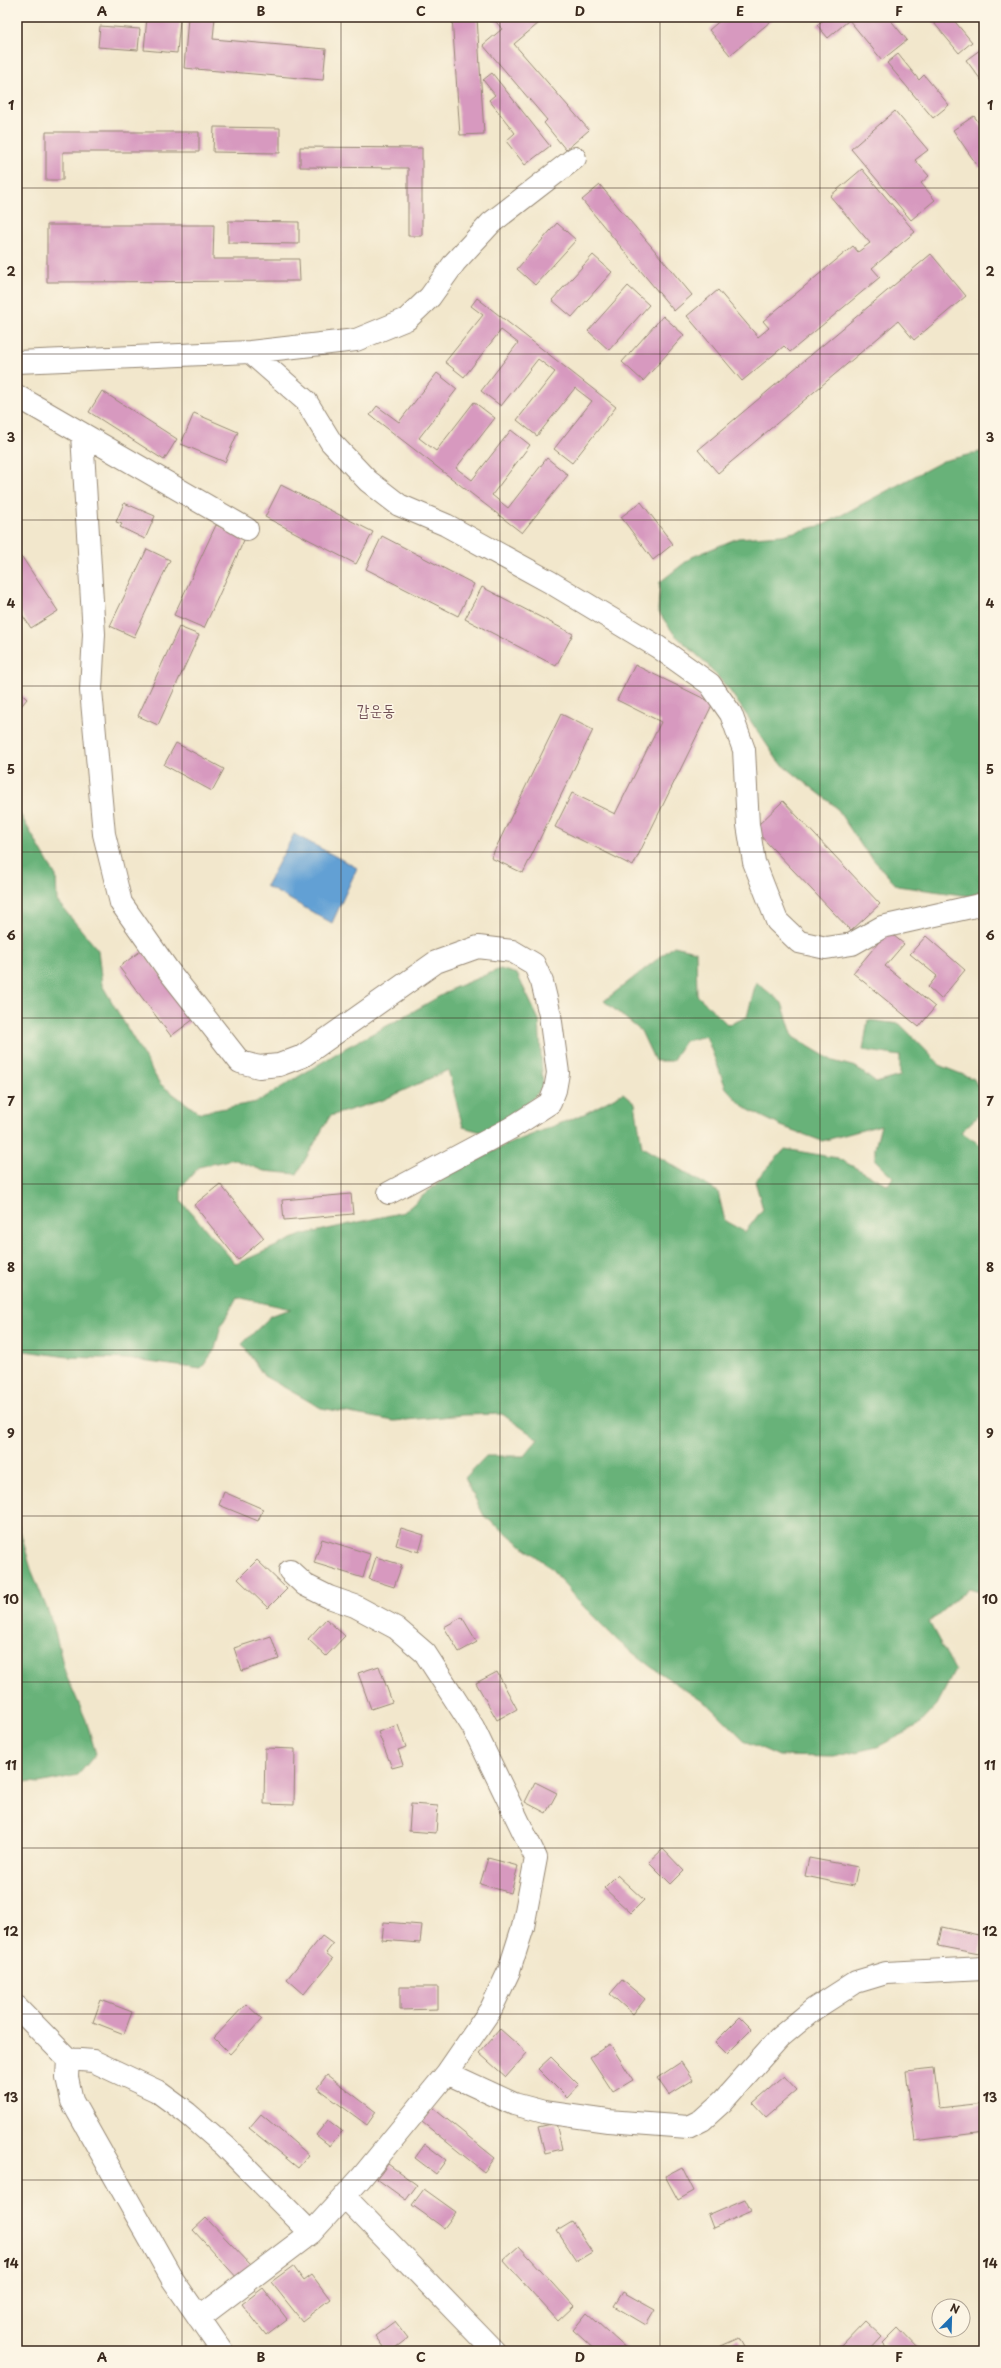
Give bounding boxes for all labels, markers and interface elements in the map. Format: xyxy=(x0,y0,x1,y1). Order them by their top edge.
text: A xyxy=(97,1,107,20)
text: B xyxy=(257,1,266,20)
text: C xyxy=(416,1,426,20)
text: D xyxy=(575,1,585,20)
text: E xyxy=(736,1,744,20)
text: F xyxy=(895,1,903,20)
text: 1 xyxy=(8,95,14,114)
text: 1 xyxy=(987,95,993,114)
text: 2 xyxy=(6,261,16,280)
text: 2 xyxy=(985,261,995,280)
text: 3 xyxy=(7,427,16,446)
text: 3 xyxy=(986,427,995,446)
text: 4 xyxy=(7,593,16,612)
text: 4 xyxy=(986,593,995,612)
district label: 갑운동 xyxy=(357,697,395,721)
text: 5 xyxy=(7,759,15,778)
text: 5 xyxy=(986,759,994,778)
text: 6 xyxy=(6,925,16,944)
text: 6 xyxy=(985,925,995,944)
text: 7 xyxy=(7,1091,15,1110)
text: 7 xyxy=(986,1091,994,1110)
text: 8 xyxy=(7,1257,15,1276)
text: 8 xyxy=(986,1257,994,1276)
text: 9 xyxy=(7,1423,15,1442)
text: 9 xyxy=(986,1423,994,1442)
text: 10 xyxy=(3,1589,19,1608)
text: 10 xyxy=(982,1589,998,1608)
text: 11 xyxy=(5,1755,17,1774)
text: 11 xyxy=(984,1755,996,1774)
text: 12 xyxy=(3,1921,19,1940)
text: 12 xyxy=(982,1921,998,1940)
text: 13 xyxy=(4,2087,19,2106)
text: 13 xyxy=(983,2087,998,2106)
text: 14 xyxy=(3,2253,19,2272)
text: 14 xyxy=(982,2253,998,2272)
north arrow xyxy=(931,2298,971,2338)
text: N xyxy=(948,2299,963,2318)
text: A xyxy=(97,2347,107,2366)
text: B xyxy=(257,2347,266,2366)
text: C xyxy=(416,2347,426,2366)
text: D xyxy=(575,2347,585,2366)
text: E xyxy=(736,2347,744,2366)
text: F xyxy=(895,2347,903,2366)

